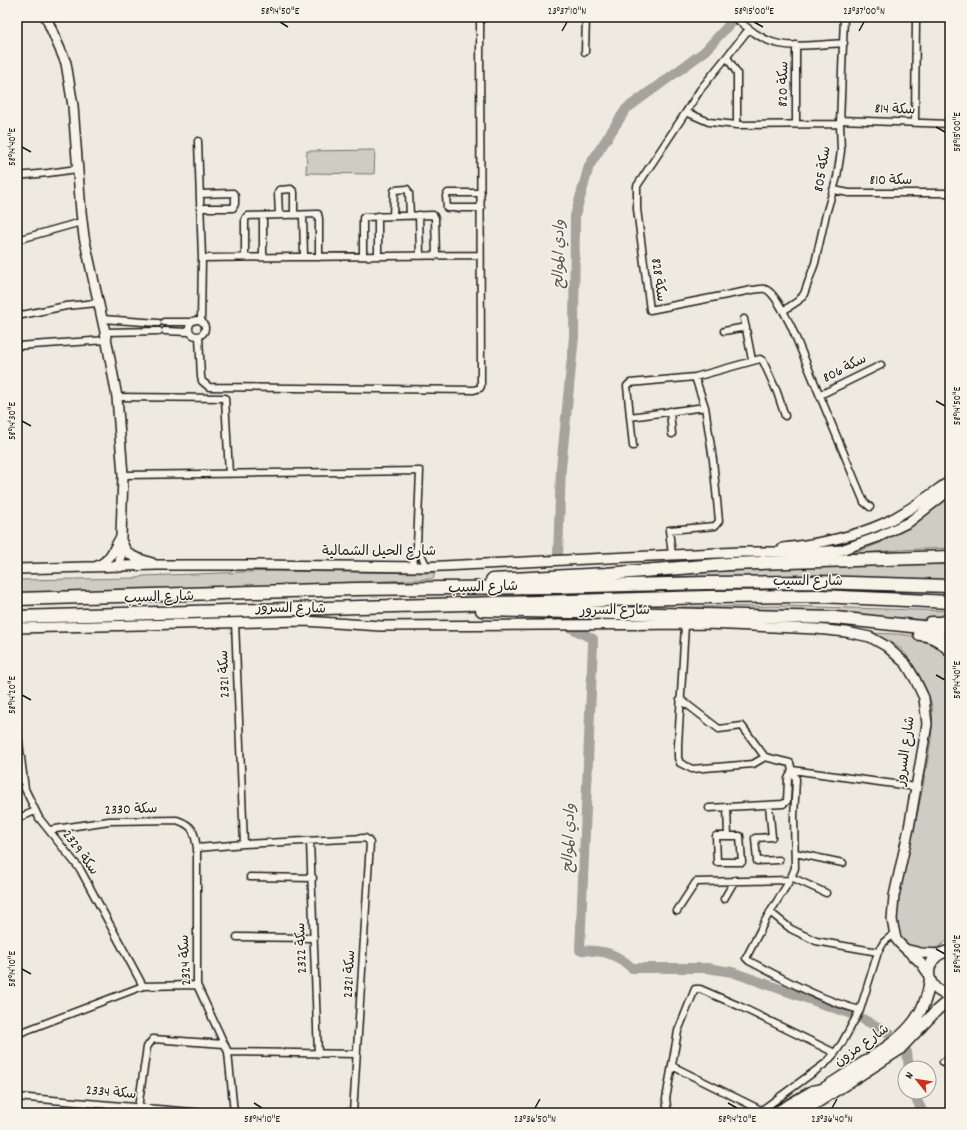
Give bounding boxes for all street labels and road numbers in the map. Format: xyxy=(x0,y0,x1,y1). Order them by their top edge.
street label: سكة 820 xyxy=(774,61,794,107)
street label: سكة 814 xyxy=(874,99,916,121)
street label: سكة 805 xyxy=(809,144,837,194)
street label: سكة 810 xyxy=(870,171,912,191)
street label: سكة 828 xyxy=(645,257,671,303)
street label: سكة 806 xyxy=(820,349,870,389)
street label: شارع الحيل الشمالية xyxy=(322,542,436,562)
street label: شارع السيب xyxy=(773,572,843,592)
street label: شارع السيب xyxy=(448,577,518,599)
street label: شارع السيب xyxy=(124,587,194,609)
street label: شارع السرور xyxy=(255,598,326,620)
street label: شارع السرور xyxy=(579,601,650,621)
street label: سكة 2321 xyxy=(214,650,236,698)
street label: شارع السرور xyxy=(891,715,921,788)
street label: سكة 2330 xyxy=(104,799,158,821)
street label: سكة 2329 xyxy=(57,826,103,880)
street label: سكة 2322 xyxy=(291,922,313,974)
street label: سكة 2324 xyxy=(175,934,197,986)
street label: سكة 2321 xyxy=(339,949,361,999)
street label: شارع مزون xyxy=(830,1020,894,1072)
street label: سكة 2334 xyxy=(85,1081,137,1105)

